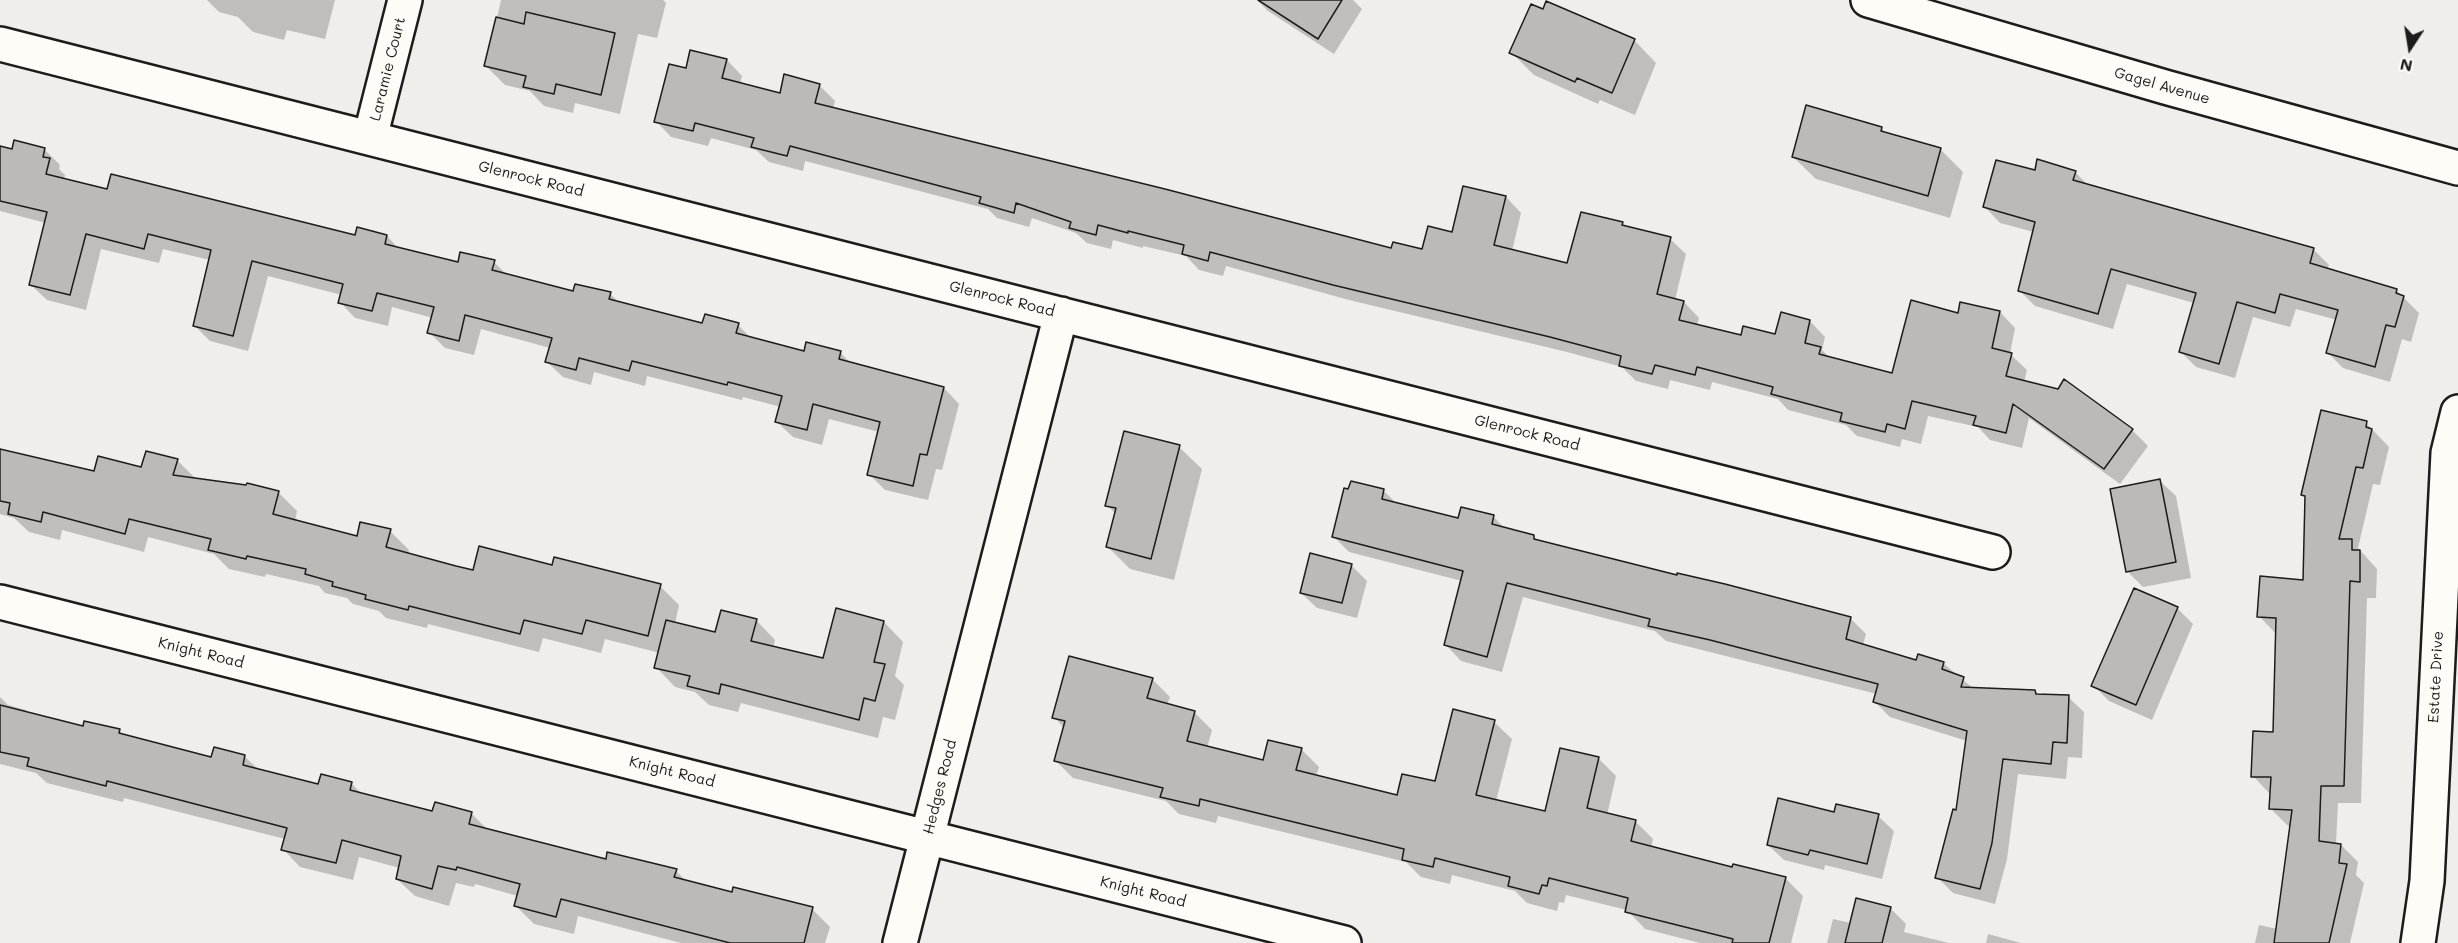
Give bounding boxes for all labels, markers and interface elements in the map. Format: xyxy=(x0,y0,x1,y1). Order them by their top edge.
street label: Laramie Court xyxy=(366,15,410,123)
north arrow xyxy=(2380,18,2440,78)
text: N xyxy=(2398,55,2414,78)
street label: Gagel Avenue xyxy=(2112,64,2212,108)
street label: Glenrock Road xyxy=(476,157,586,201)
street label: Glenrock Road xyxy=(947,277,1057,321)
street label: Glenrock Road xyxy=(1472,411,1582,455)
street label: Estate Drive xyxy=(2425,631,2447,723)
street label: Knight Road xyxy=(156,634,246,672)
street label: Hedges Road xyxy=(920,738,960,836)
street label: Knight Road xyxy=(627,753,717,791)
street label: Knight Road xyxy=(1098,873,1188,911)

